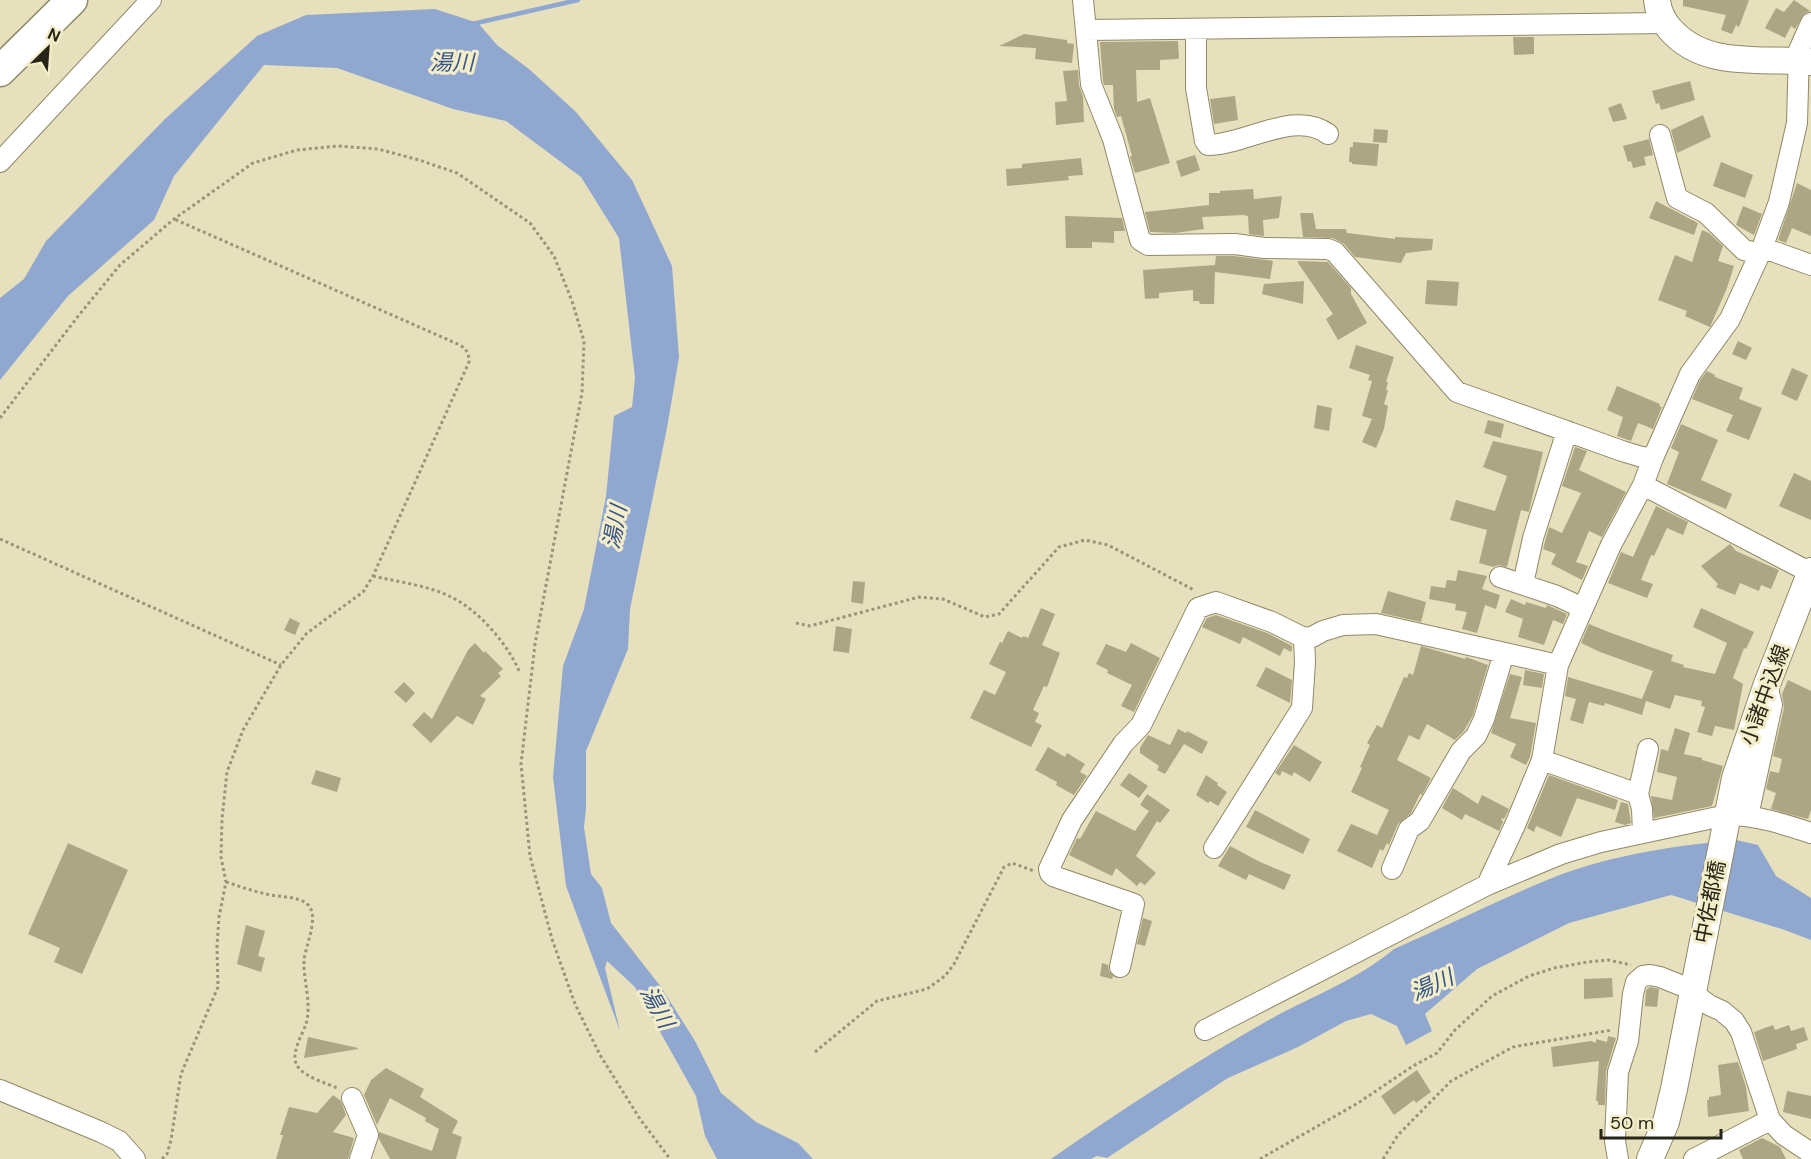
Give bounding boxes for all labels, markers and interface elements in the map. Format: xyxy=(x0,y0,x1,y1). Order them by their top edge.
north arrow xyxy=(18,18,78,78)
text: N xyxy=(44,23,64,47)
water label: 湯川 xyxy=(430,48,476,77)
water label: 湯川 xyxy=(597,501,634,551)
street label: 小諸中込線 xyxy=(1734,641,1796,749)
street label: 中佐都橋 xyxy=(1688,858,1732,946)
water label: 湯川 xyxy=(1406,962,1460,1007)
water label: 湯川 xyxy=(634,981,681,1035)
scale bar xyxy=(1601,1102,1721,1140)
text: 50 m xyxy=(1610,1111,1654,1135)

